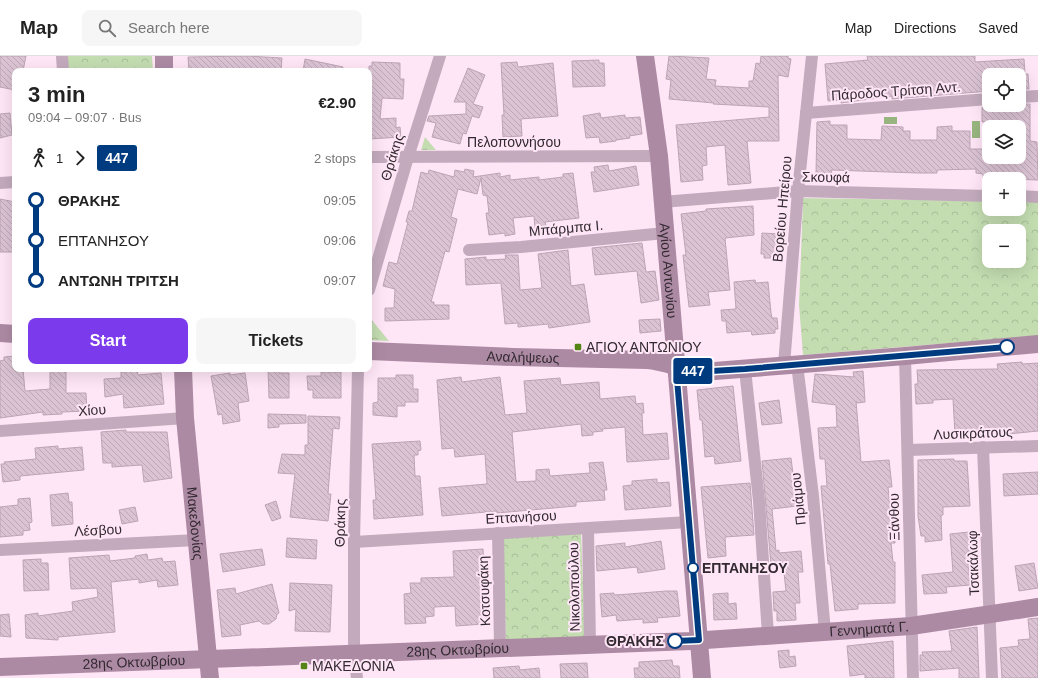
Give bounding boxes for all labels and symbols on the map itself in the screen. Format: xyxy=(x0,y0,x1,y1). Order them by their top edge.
street label: Πάροδος Τρίτση Αντ. xyxy=(831,78,961,104)
street label: Θράκης xyxy=(377,131,407,183)
street label: Πελοποννήσου xyxy=(467,134,561,150)
street label: Βορείου Ηπείρου xyxy=(769,155,795,263)
street label: Σκουφά xyxy=(802,169,850,185)
street label: Μπάρμπα Ι. xyxy=(528,217,604,239)
street label: Αγίου Αντωνίου xyxy=(657,222,680,319)
place label: ΑΓΙΟΥ ΑΝΤΩΝΙΟΥ xyxy=(586,339,702,355)
unlabelled marker xyxy=(999,339,1015,355)
marker: ΑΓΙΟΥ ΑΝΤΩΝΙΟΥ xyxy=(573,342,583,352)
street label: Αναλήψεως xyxy=(486,348,560,366)
line badge: 447 xyxy=(670,358,716,384)
street label: Χίου xyxy=(78,401,106,419)
street label: Λυσικράτους xyxy=(933,424,1013,442)
street label: Πριάμου xyxy=(787,472,809,526)
street label: Μακεδονίας xyxy=(184,486,207,561)
street label: Ξάνθου xyxy=(886,493,902,541)
street label: Θράκης xyxy=(332,498,348,547)
street label: Επτανήσου xyxy=(485,507,557,527)
street label: Λέσβου xyxy=(74,521,122,539)
street label: Τσακάλωφ xyxy=(964,530,982,596)
street label: Νικολοπούλου xyxy=(565,542,583,632)
street label: Κοτσυφάκη xyxy=(475,556,493,626)
place label: ΕΠΤΑΝΗΣΟΥ xyxy=(702,560,788,576)
marker: ΕΠΤΑΝΗΣΟΥ xyxy=(687,562,699,574)
street label: Γεννηματά Γ. xyxy=(829,618,909,640)
place label: ΘΡΑΚΗΣ xyxy=(606,633,664,649)
marker: ΘΡΑΚΗΣ xyxy=(667,633,683,649)
street label: 28ης Οκτωβρίου xyxy=(406,640,509,660)
street label: 28ης Οκτωβρίου xyxy=(82,652,186,672)
place label: ΜΑΚΕΔΟΝΙΑ xyxy=(312,658,396,674)
marker: ΜΑΚΕΔΟΝΙΑ xyxy=(299,661,309,671)

